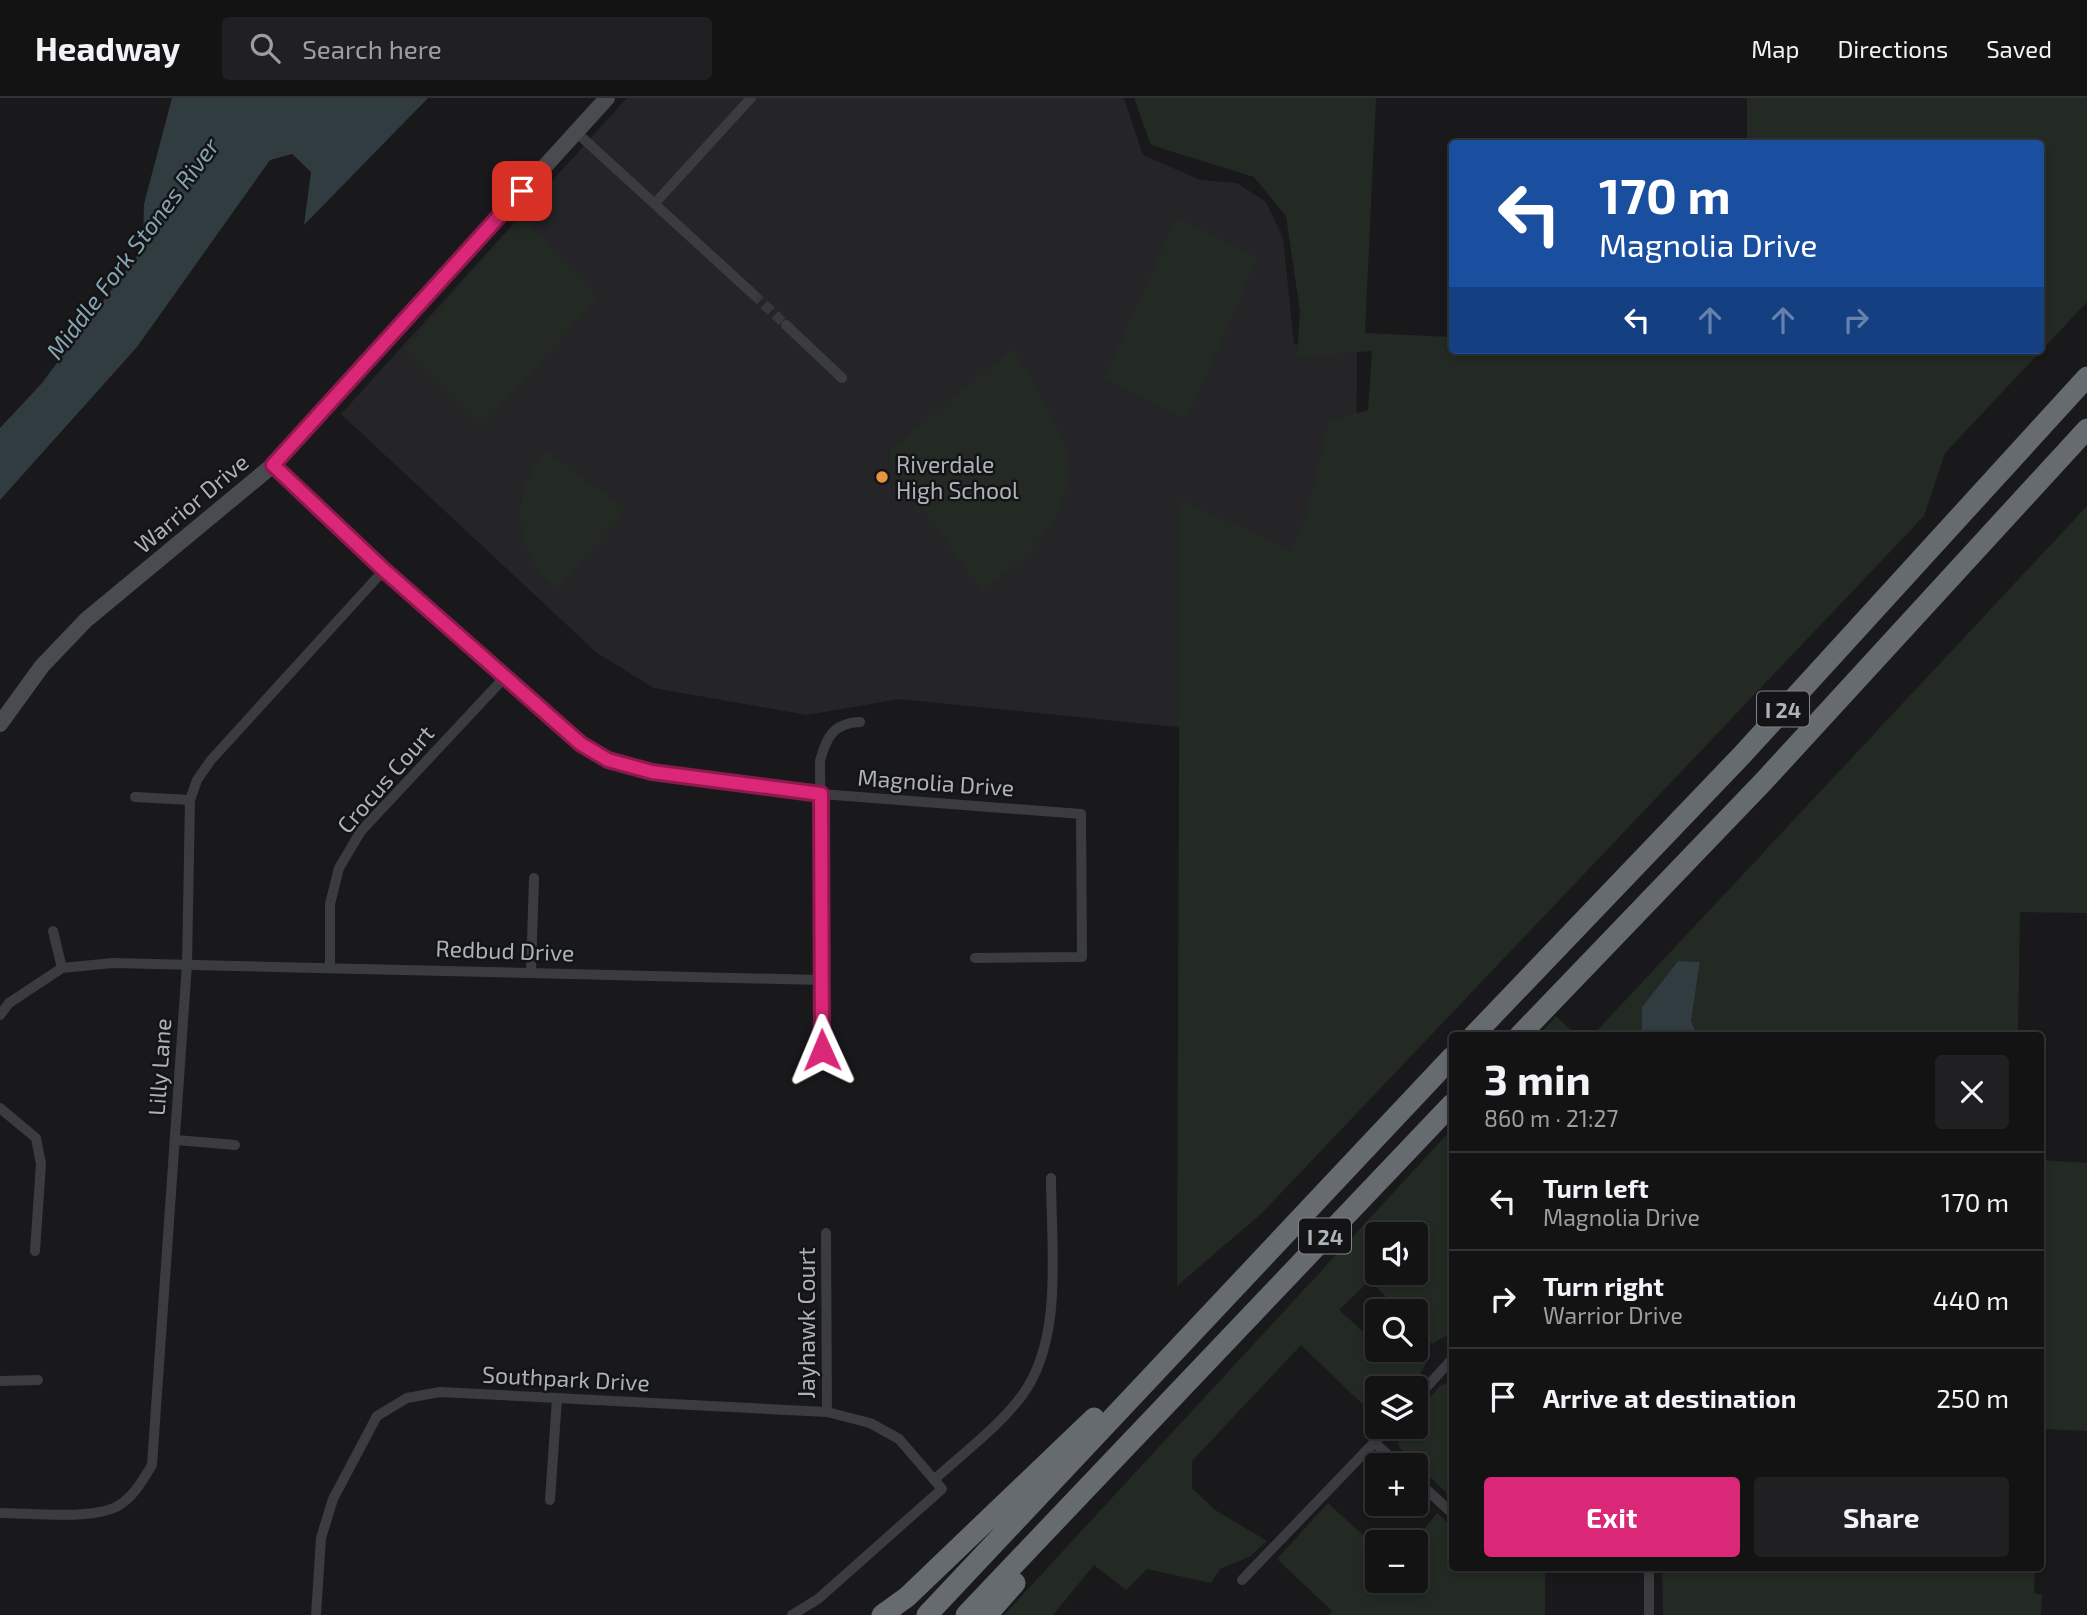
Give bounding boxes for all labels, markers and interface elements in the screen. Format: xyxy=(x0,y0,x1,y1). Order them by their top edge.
search box xyxy=(222,17,712,80)
text: Headway xyxy=(35,28,180,68)
icon: search xyxy=(246,29,284,67)
text: Search here xyxy=(302,33,442,64)
text: Map xyxy=(1751,34,1799,63)
text: Directions xyxy=(1837,34,1948,63)
text: Saved xyxy=(1986,34,2052,63)
water label: Middle Fork Stones River xyxy=(39,131,225,364)
pin xyxy=(492,161,552,221)
text: 170 m xyxy=(1599,165,1731,224)
icon: left xyxy=(1484,168,1575,259)
icon: arrive xyxy=(503,172,541,210)
text: Magnolia Drive xyxy=(1599,225,1817,263)
icon: left xyxy=(1618,301,1656,339)
icon: ahead xyxy=(1691,301,1729,339)
icon: ahead xyxy=(1764,301,1802,339)
icon: right xyxy=(1837,301,1875,339)
street label: Warrior Drive xyxy=(128,447,254,559)
place label: Riverdale High School xyxy=(896,450,1019,504)
marker: Riverdale High School xyxy=(874,469,890,485)
road number: I 24 xyxy=(1757,692,1809,726)
street label: Crocus Court xyxy=(331,719,440,839)
street label: Magnolia Drive xyxy=(857,763,1015,801)
street label: Redbud Drive xyxy=(435,934,575,966)
position arrow xyxy=(785,1013,859,1087)
street label: Lilly Lane xyxy=(142,1017,176,1117)
text: 3 min xyxy=(1484,1053,1591,1103)
button: close xyxy=(1935,1055,2009,1129)
text: 860 m · 21:27 xyxy=(1484,1104,1618,1132)
text: Turn left xyxy=(1543,1172,1649,1203)
icon: left xyxy=(1484,1182,1522,1220)
text: 170 m xyxy=(1941,1186,2009,1217)
text: Magnolia Drive xyxy=(1543,1203,1700,1231)
road number: I 24 xyxy=(1299,1218,1351,1254)
map controls xyxy=(1365,1222,1428,1593)
button: sound xyxy=(1365,1222,1428,1285)
street label: Jayhawk Court xyxy=(792,1247,820,1399)
text: Turn right xyxy=(1543,1270,1664,1301)
icon: right xyxy=(1484,1280,1522,1318)
text: 440 m xyxy=(1933,1284,2009,1315)
button: search xyxy=(1365,1299,1428,1362)
text: Warrior Drive xyxy=(1543,1301,1683,1329)
street label: Southpark Drive xyxy=(482,1360,650,1396)
button: layers xyxy=(1365,1376,1428,1439)
icon: arrive xyxy=(1484,1378,1522,1416)
text: Arrive at destination xyxy=(1543,1382,1796,1413)
text: 250 m xyxy=(1936,1382,2009,1413)
button: + xyxy=(1365,1453,1428,1516)
button: Exit xyxy=(1484,1477,1740,1557)
button: Share xyxy=(1754,1477,2009,1557)
button: − xyxy=(1365,1530,1428,1593)

